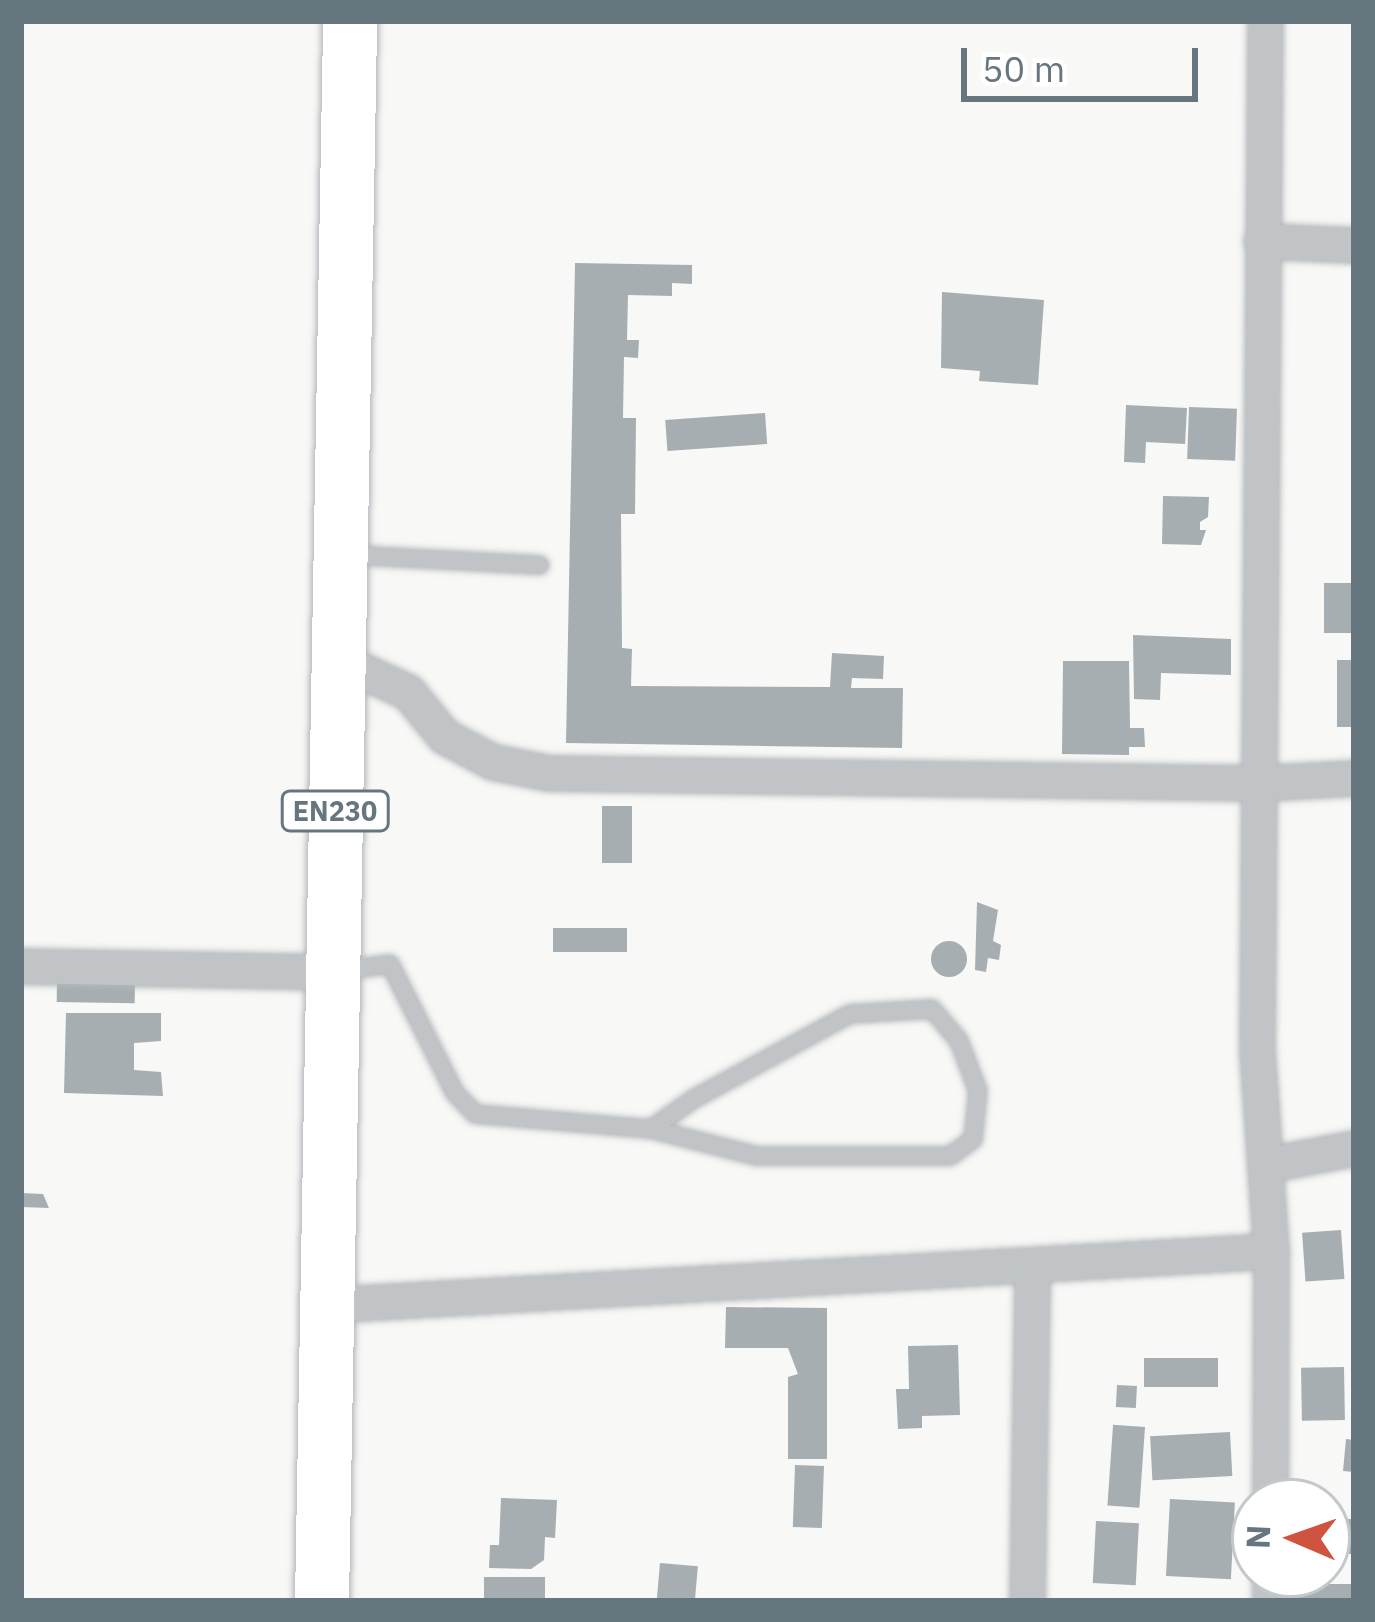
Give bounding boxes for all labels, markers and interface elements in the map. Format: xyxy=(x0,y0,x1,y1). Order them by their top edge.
scale bar xyxy=(967,24,1204,98)
text: 50 m xyxy=(982,45,1065,92)
road number: EN230 xyxy=(278,790,392,832)
north arrow xyxy=(1231,1478,1351,1598)
text: N xyxy=(1236,1524,1279,1550)

